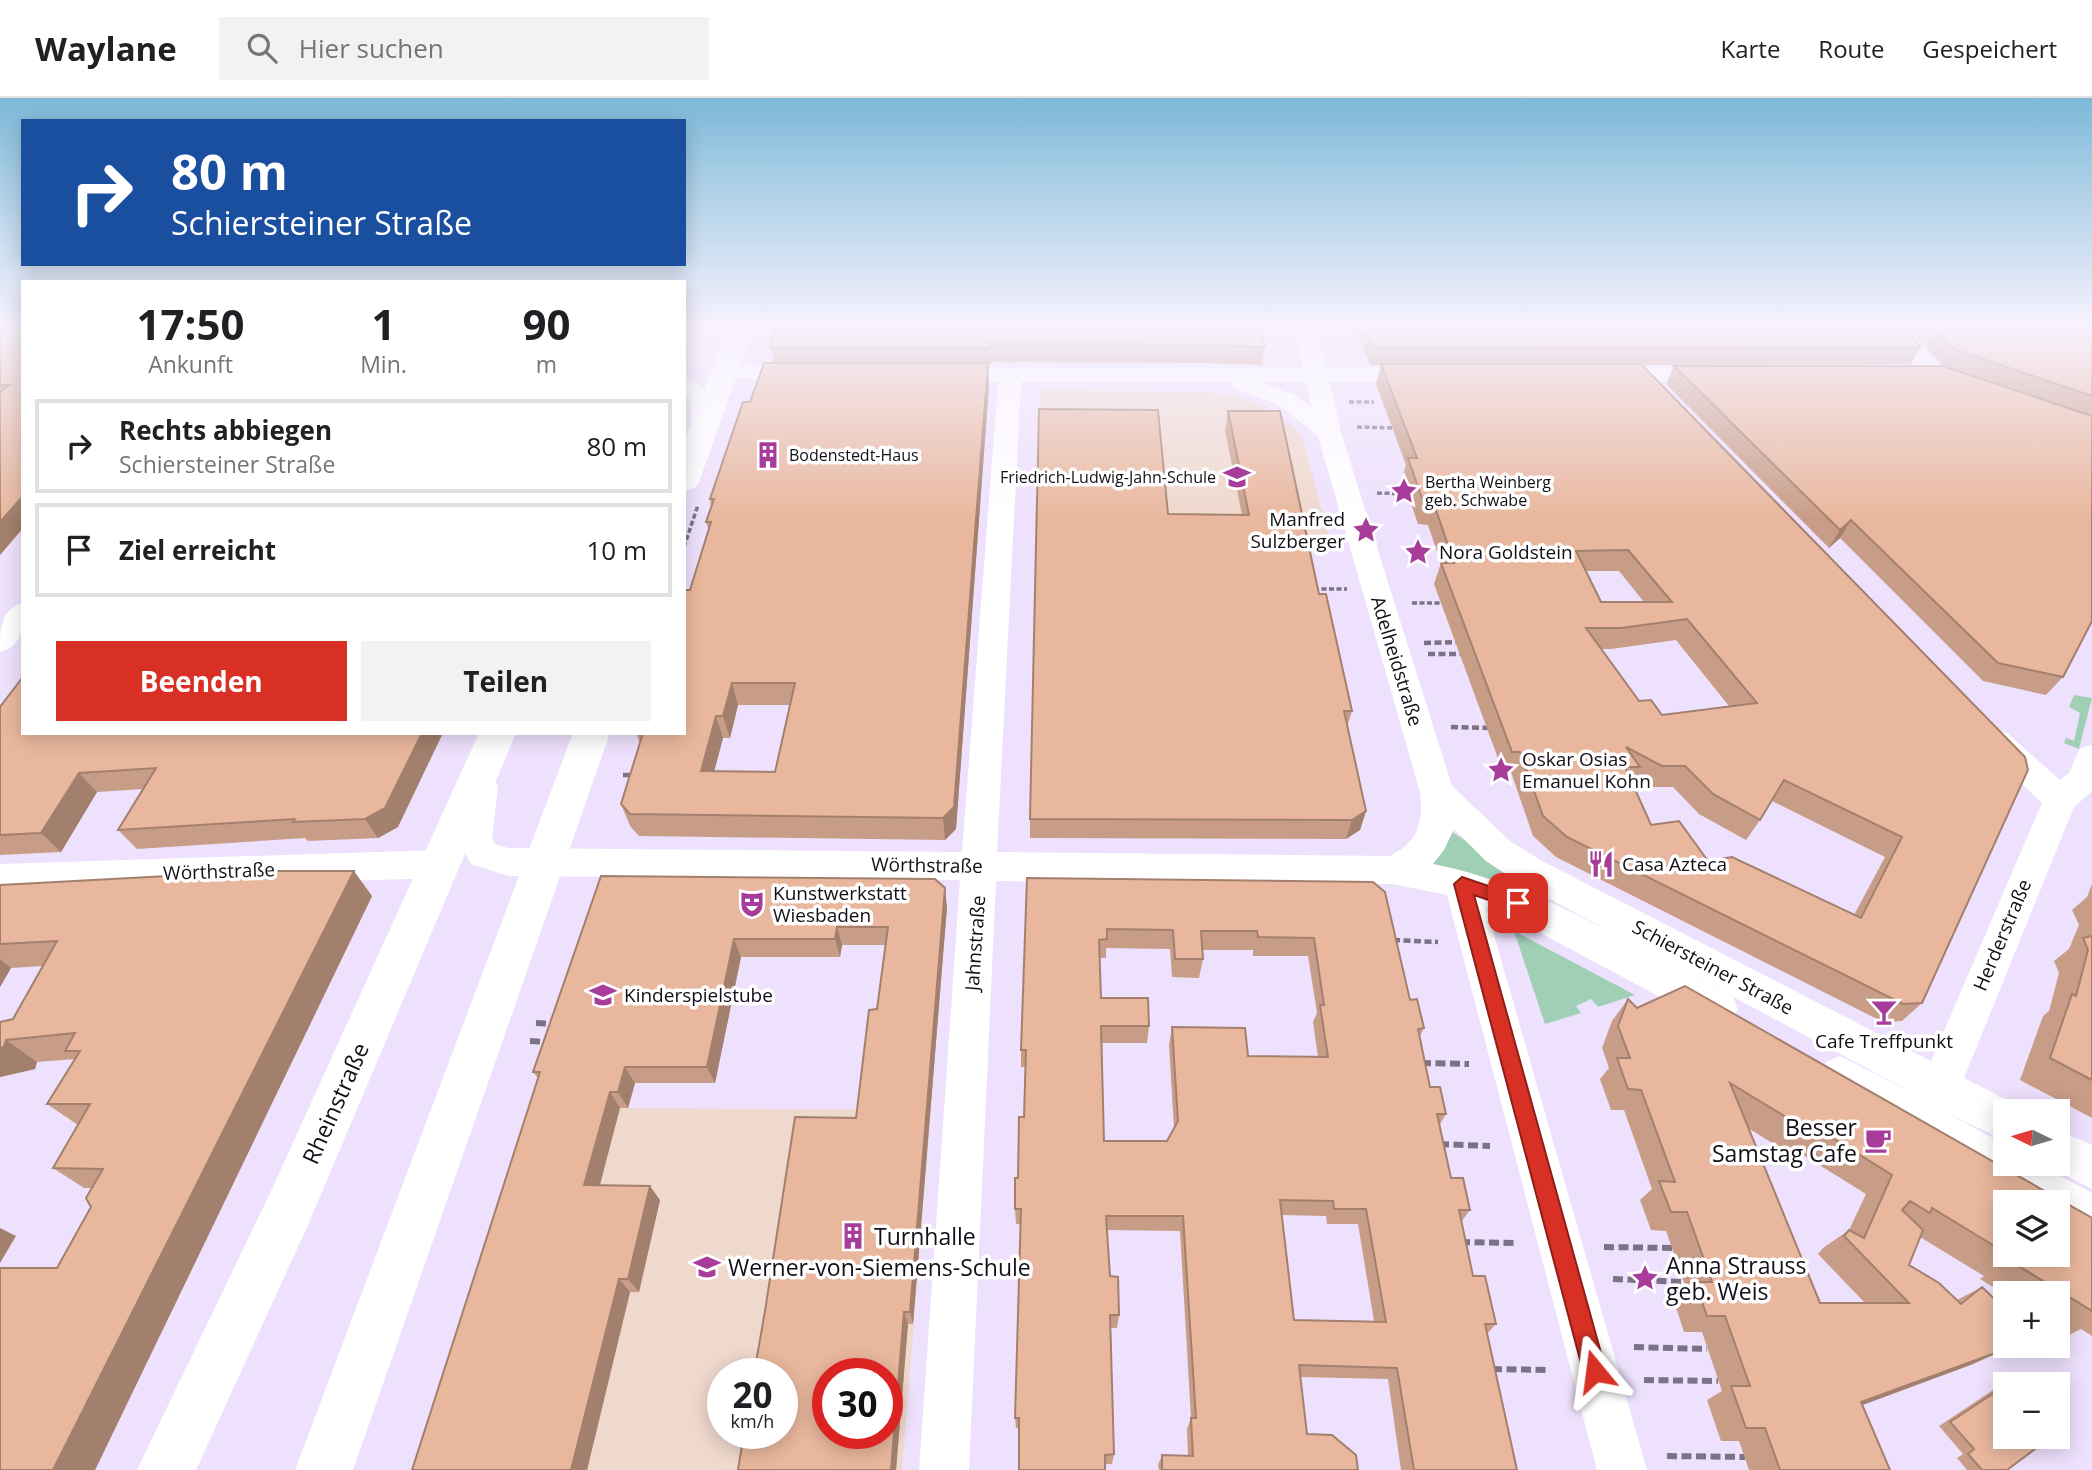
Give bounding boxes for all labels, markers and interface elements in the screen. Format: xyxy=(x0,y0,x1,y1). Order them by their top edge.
search box xyxy=(219,17,709,80)
text: Waylane xyxy=(35,26,177,71)
icon: search xyxy=(243,29,281,67)
text: Hier suchen xyxy=(299,30,444,66)
text: Karte xyxy=(1720,32,1780,65)
text: Route xyxy=(1818,32,1884,65)
text: Gespeichert xyxy=(1922,32,2057,65)
text: 80 m xyxy=(171,138,288,204)
icon: right xyxy=(56,147,147,238)
text: Schiersteiner Straße xyxy=(171,201,472,244)
text: 17:50 xyxy=(137,295,245,352)
text: 1 xyxy=(371,295,396,352)
text: 90 xyxy=(522,295,570,352)
text: Ankunft xyxy=(148,348,233,380)
text: Min. xyxy=(360,348,407,380)
text: m xyxy=(536,348,557,380)
text: Rechts abbiegen xyxy=(119,412,332,448)
icon: right xyxy=(60,427,98,465)
text: 80 m xyxy=(586,428,647,464)
building icon: Bodenstedt-Haus xyxy=(753,440,783,470)
place label: Bodenstedt-Haus xyxy=(789,444,919,466)
text: Schiersteiner Straße xyxy=(119,448,335,480)
school or university icon: Friedrich-Ludwig-Jahn-Schule xyxy=(1222,462,1252,492)
place label: Friedrich-Ludwig-Jahn-Schule xyxy=(1000,466,1216,488)
place label: Bertha Weinberg geb. Schwabe xyxy=(1425,471,1551,511)
place icon: Bertha Weinberg geb. Schwabe xyxy=(1389,476,1419,506)
place label: Manfred Sulzberger xyxy=(1250,506,1345,554)
place icon: Manfred Sulzberger xyxy=(1351,515,1381,545)
icon: arrive xyxy=(60,531,98,569)
text: Ziel erreicht xyxy=(119,532,276,568)
text: 10 m xyxy=(586,532,647,568)
place icon: Nora Goldstein xyxy=(1403,537,1433,567)
place label: Nora Goldstein xyxy=(1439,539,1573,565)
street label: Adelheidstraße xyxy=(1365,593,1429,729)
button: Beenden xyxy=(56,641,347,721)
button: Teilen xyxy=(361,641,651,721)
place label: Oskar Osias Emanuel Kohn xyxy=(1522,746,1651,794)
place icon: Oskar Osias Emanuel Kohn xyxy=(1486,755,1516,785)
restaurant icon: Casa Azteca xyxy=(1586,849,1616,879)
street label: Wörthstraße xyxy=(871,851,983,879)
place label: Casa Azteca xyxy=(1622,851,1727,877)
street label: Wörthstraße xyxy=(163,856,275,886)
pin xyxy=(1488,873,1548,933)
street label: Herderstraße xyxy=(1967,875,2037,995)
place label: Kunstwerkstatt Wiesbaden xyxy=(773,880,907,928)
icon: arrive xyxy=(1499,884,1537,922)
theatre icon: Kunstwerkstatt Wiesbaden xyxy=(737,889,767,919)
street label: Jahnstraße xyxy=(959,894,991,994)
street label: Schiersteiner Straße xyxy=(1628,914,1798,1020)
school or university icon: Kinderspielstube xyxy=(588,980,618,1010)
place label: Kinderspielstube xyxy=(624,982,773,1008)
bar icon: Cafe Treffpunkt xyxy=(1869,997,1899,1027)
place label: Cafe Treffpunkt xyxy=(1815,1028,1953,1054)
street label: Rheinstraße xyxy=(294,1037,376,1169)
north arrow xyxy=(1993,1099,2070,1176)
map controls xyxy=(1993,1099,2070,1449)
place label: Besser Samstag Cafe xyxy=(1712,1111,1858,1169)
cafe icon: Besser Samstag Cafe xyxy=(1863,1125,1893,1155)
button: layers xyxy=(1993,1190,2070,1267)
place label: Turnhalle xyxy=(874,1220,976,1252)
building icon: Turnhalle xyxy=(838,1221,868,1251)
place label: Anna Strauss geb. Weis xyxy=(1666,1249,1807,1307)
place label: Werner-von-Siemens-Schule xyxy=(728,1251,1031,1283)
school or university icon: Werner-von-Siemens-Schule xyxy=(692,1252,722,1282)
place icon: Anna Strauss geb. Weis xyxy=(1630,1263,1660,1293)
button: + xyxy=(1993,1281,2070,1358)
position arrow xyxy=(1558,1334,1632,1408)
speed limit sign: 30 xyxy=(812,1358,903,1449)
text: 20 xyxy=(732,1371,773,1418)
button: − xyxy=(1993,1372,2070,1449)
text: km/h xyxy=(731,1409,774,1433)

